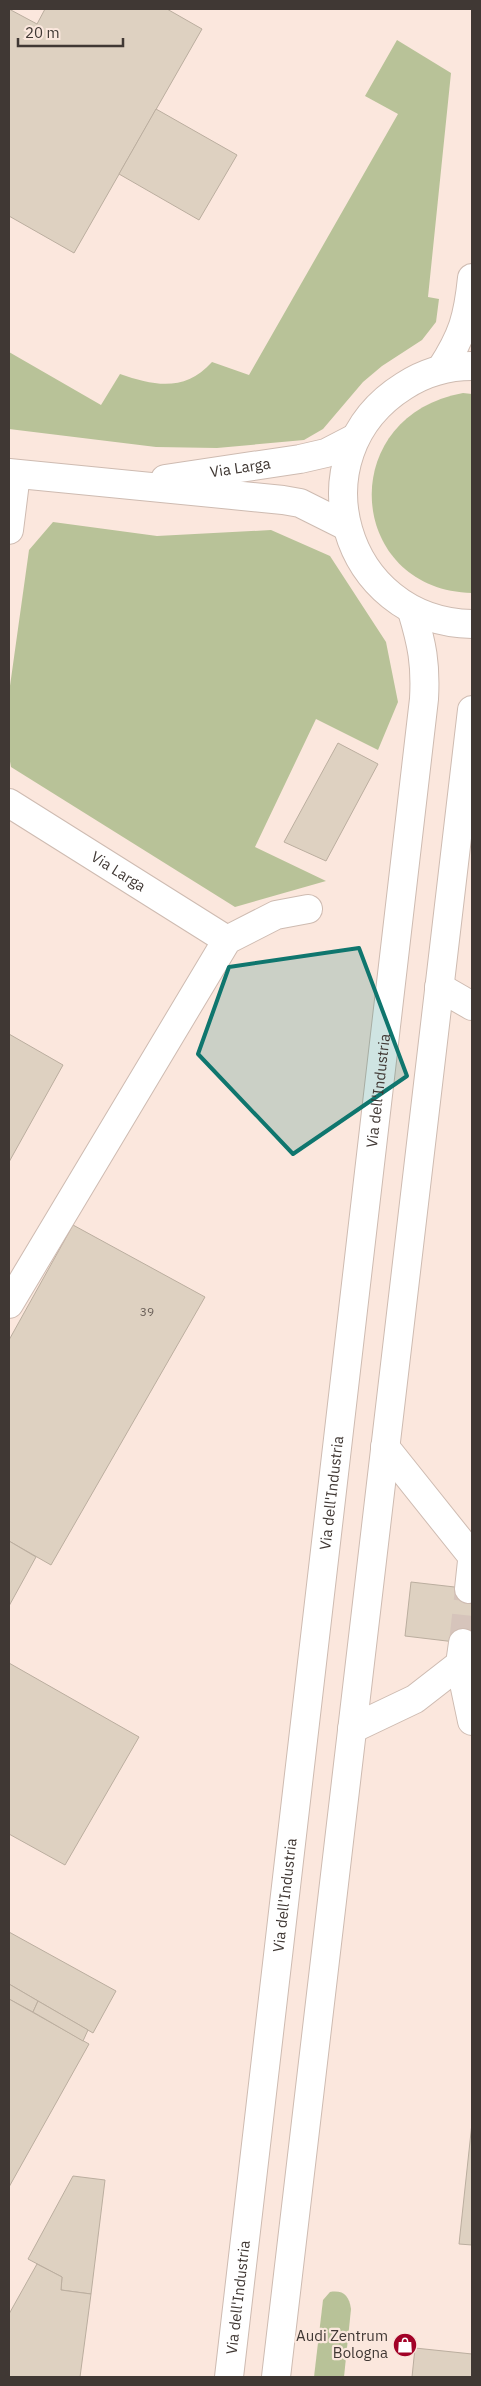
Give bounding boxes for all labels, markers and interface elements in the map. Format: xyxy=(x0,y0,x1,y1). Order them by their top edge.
scale bar xyxy=(18,15,122,47)
text: 20 m xyxy=(25,23,60,42)
street label: Via Larga xyxy=(209,453,272,481)
street label: Via Larga xyxy=(88,847,149,896)
street label: Via dell'Industria xyxy=(362,1033,394,1149)
house number: 39 xyxy=(140,1304,154,1319)
street label: Via dell'Industria xyxy=(315,1435,347,1551)
street label: Via dell'Industria xyxy=(268,1837,301,1953)
street label: Via dell'Industria xyxy=(222,2239,254,2356)
place label: Audi Zentrum Bologna xyxy=(296,2326,388,2362)
shop icon: Audi Zentrum Bologna xyxy=(392,2332,418,2358)

